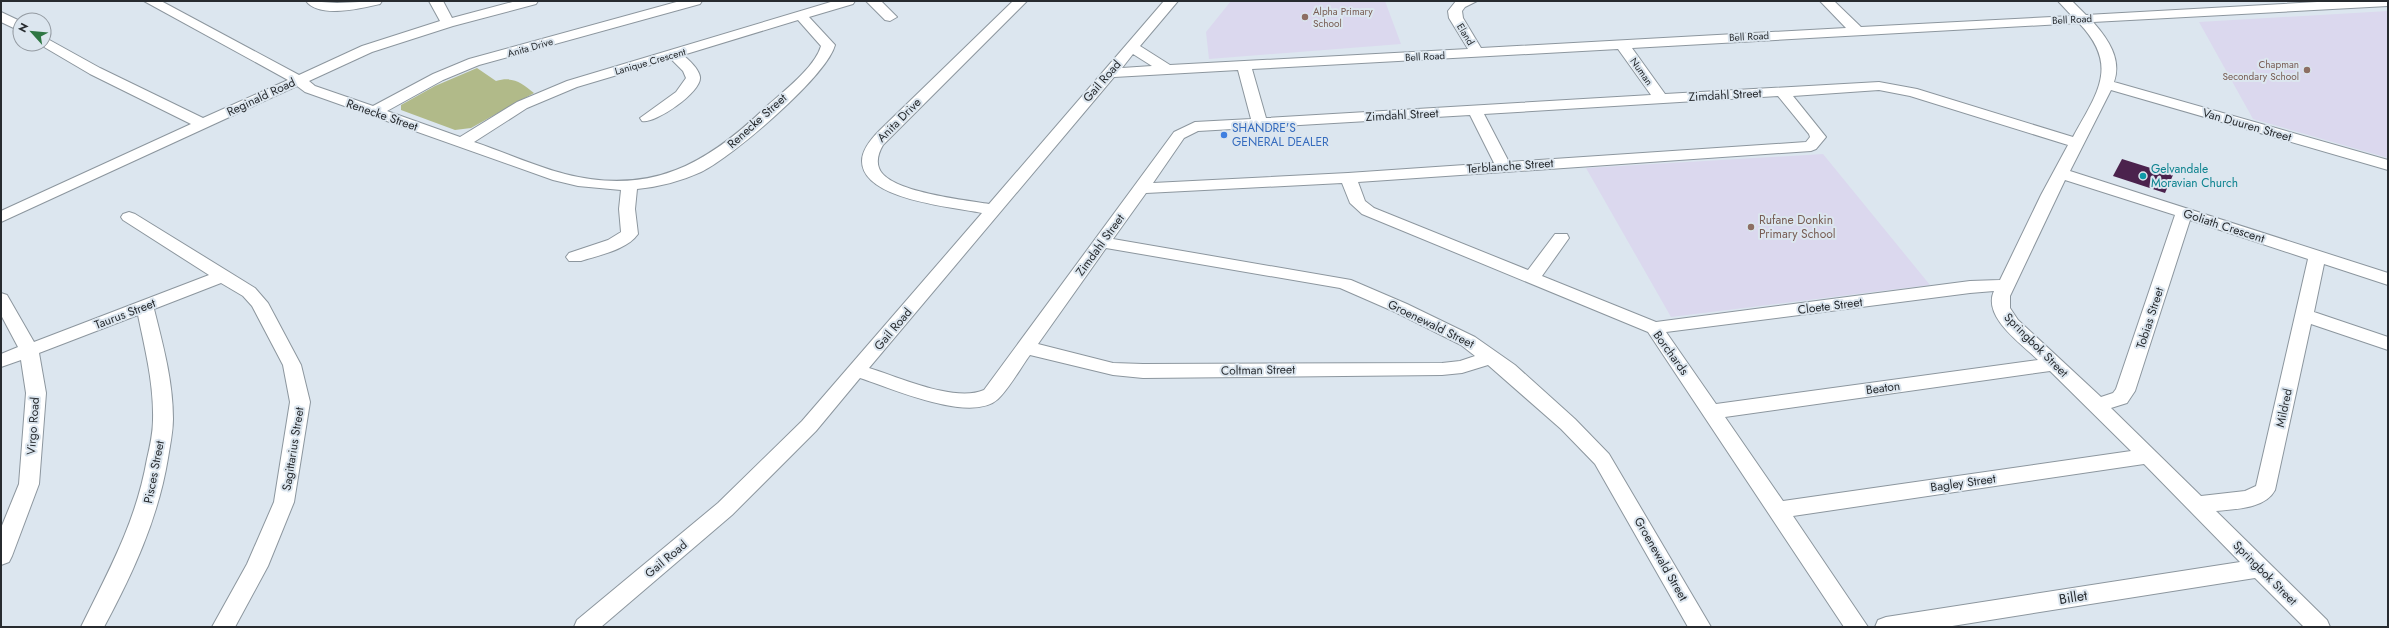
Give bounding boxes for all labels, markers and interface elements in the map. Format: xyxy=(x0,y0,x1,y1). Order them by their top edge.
place label: Alpha Primary School xyxy=(1313,4,1373,31)
street label: Bell Road xyxy=(2052,11,2092,28)
north arrow xyxy=(12,12,52,52)
marker: Alpha Primary School xyxy=(1300,12,1310,22)
text: N xyxy=(14,20,32,35)
street label: Eland xyxy=(1453,20,1478,48)
street label: Bell Road xyxy=(1729,28,1769,45)
street label: Anita Drive xyxy=(506,34,555,61)
street label: Lanique Crescent xyxy=(613,44,688,79)
street label: Bell Road xyxy=(1405,48,1445,65)
street label: Numan xyxy=(1627,54,1657,88)
street label: Gail Road xyxy=(1079,56,1125,106)
place label: Chapman Secondary School xyxy=(2223,57,2299,84)
marker: Chapman Secondary School xyxy=(2302,65,2312,75)
street label: Reginald Road xyxy=(224,73,298,121)
street label: Zimdahl Street xyxy=(1688,84,1762,106)
street label: Renecke Street xyxy=(723,89,791,153)
street label: Renecke Street xyxy=(344,94,420,136)
street label: Anita Drive xyxy=(873,94,925,146)
street label: Zimdahl Street xyxy=(1365,104,1439,126)
street label: Van Duuren Street xyxy=(2200,104,2294,146)
place label: SHANDRE'S GENERAL DEALER xyxy=(1232,119,1329,151)
marker: SHANDRE'S GENERAL DEALER xyxy=(1219,130,1229,140)
street label: Terblanche Street xyxy=(1466,154,1554,178)
place label: Gelvandale Moravian Church xyxy=(2151,160,2238,192)
marker: Gelvandale Moravian Church xyxy=(2138,171,2148,181)
street label: Goliath Crescent xyxy=(2181,204,2267,248)
street label: Zimdahl Street xyxy=(1071,210,1129,280)
place label: Rufane Donkin Primary School xyxy=(1759,211,1836,243)
marker: Rufane Donkin Primary School xyxy=(1746,222,1756,232)
street label: Tobias Street xyxy=(2132,285,2168,351)
street label: Cloete Street xyxy=(1797,293,1863,319)
street label: Taurus Street xyxy=(92,294,158,334)
street label: Groenewald Street xyxy=(1385,295,1477,353)
street label: Gail Road xyxy=(870,304,916,354)
street label: Springbok Street xyxy=(2000,309,2072,381)
street label: Borchards xyxy=(1649,327,1693,379)
street label: Coltman Street xyxy=(1221,360,1295,380)
street label: Beaton xyxy=(1865,377,1901,399)
street label: Mildred xyxy=(2271,387,2297,429)
street label: Virgo Road xyxy=(22,397,44,455)
street label: Sagittarius Street xyxy=(278,406,309,492)
street label: Pisces Street xyxy=(139,439,169,505)
street label: Bagley Street xyxy=(1929,470,1997,496)
street label: Groenewald Street xyxy=(1630,514,1692,604)
street label: Gail Road xyxy=(641,536,691,582)
street label: Springbok Street xyxy=(2229,537,2301,609)
street label: Billet xyxy=(2057,585,2089,609)

